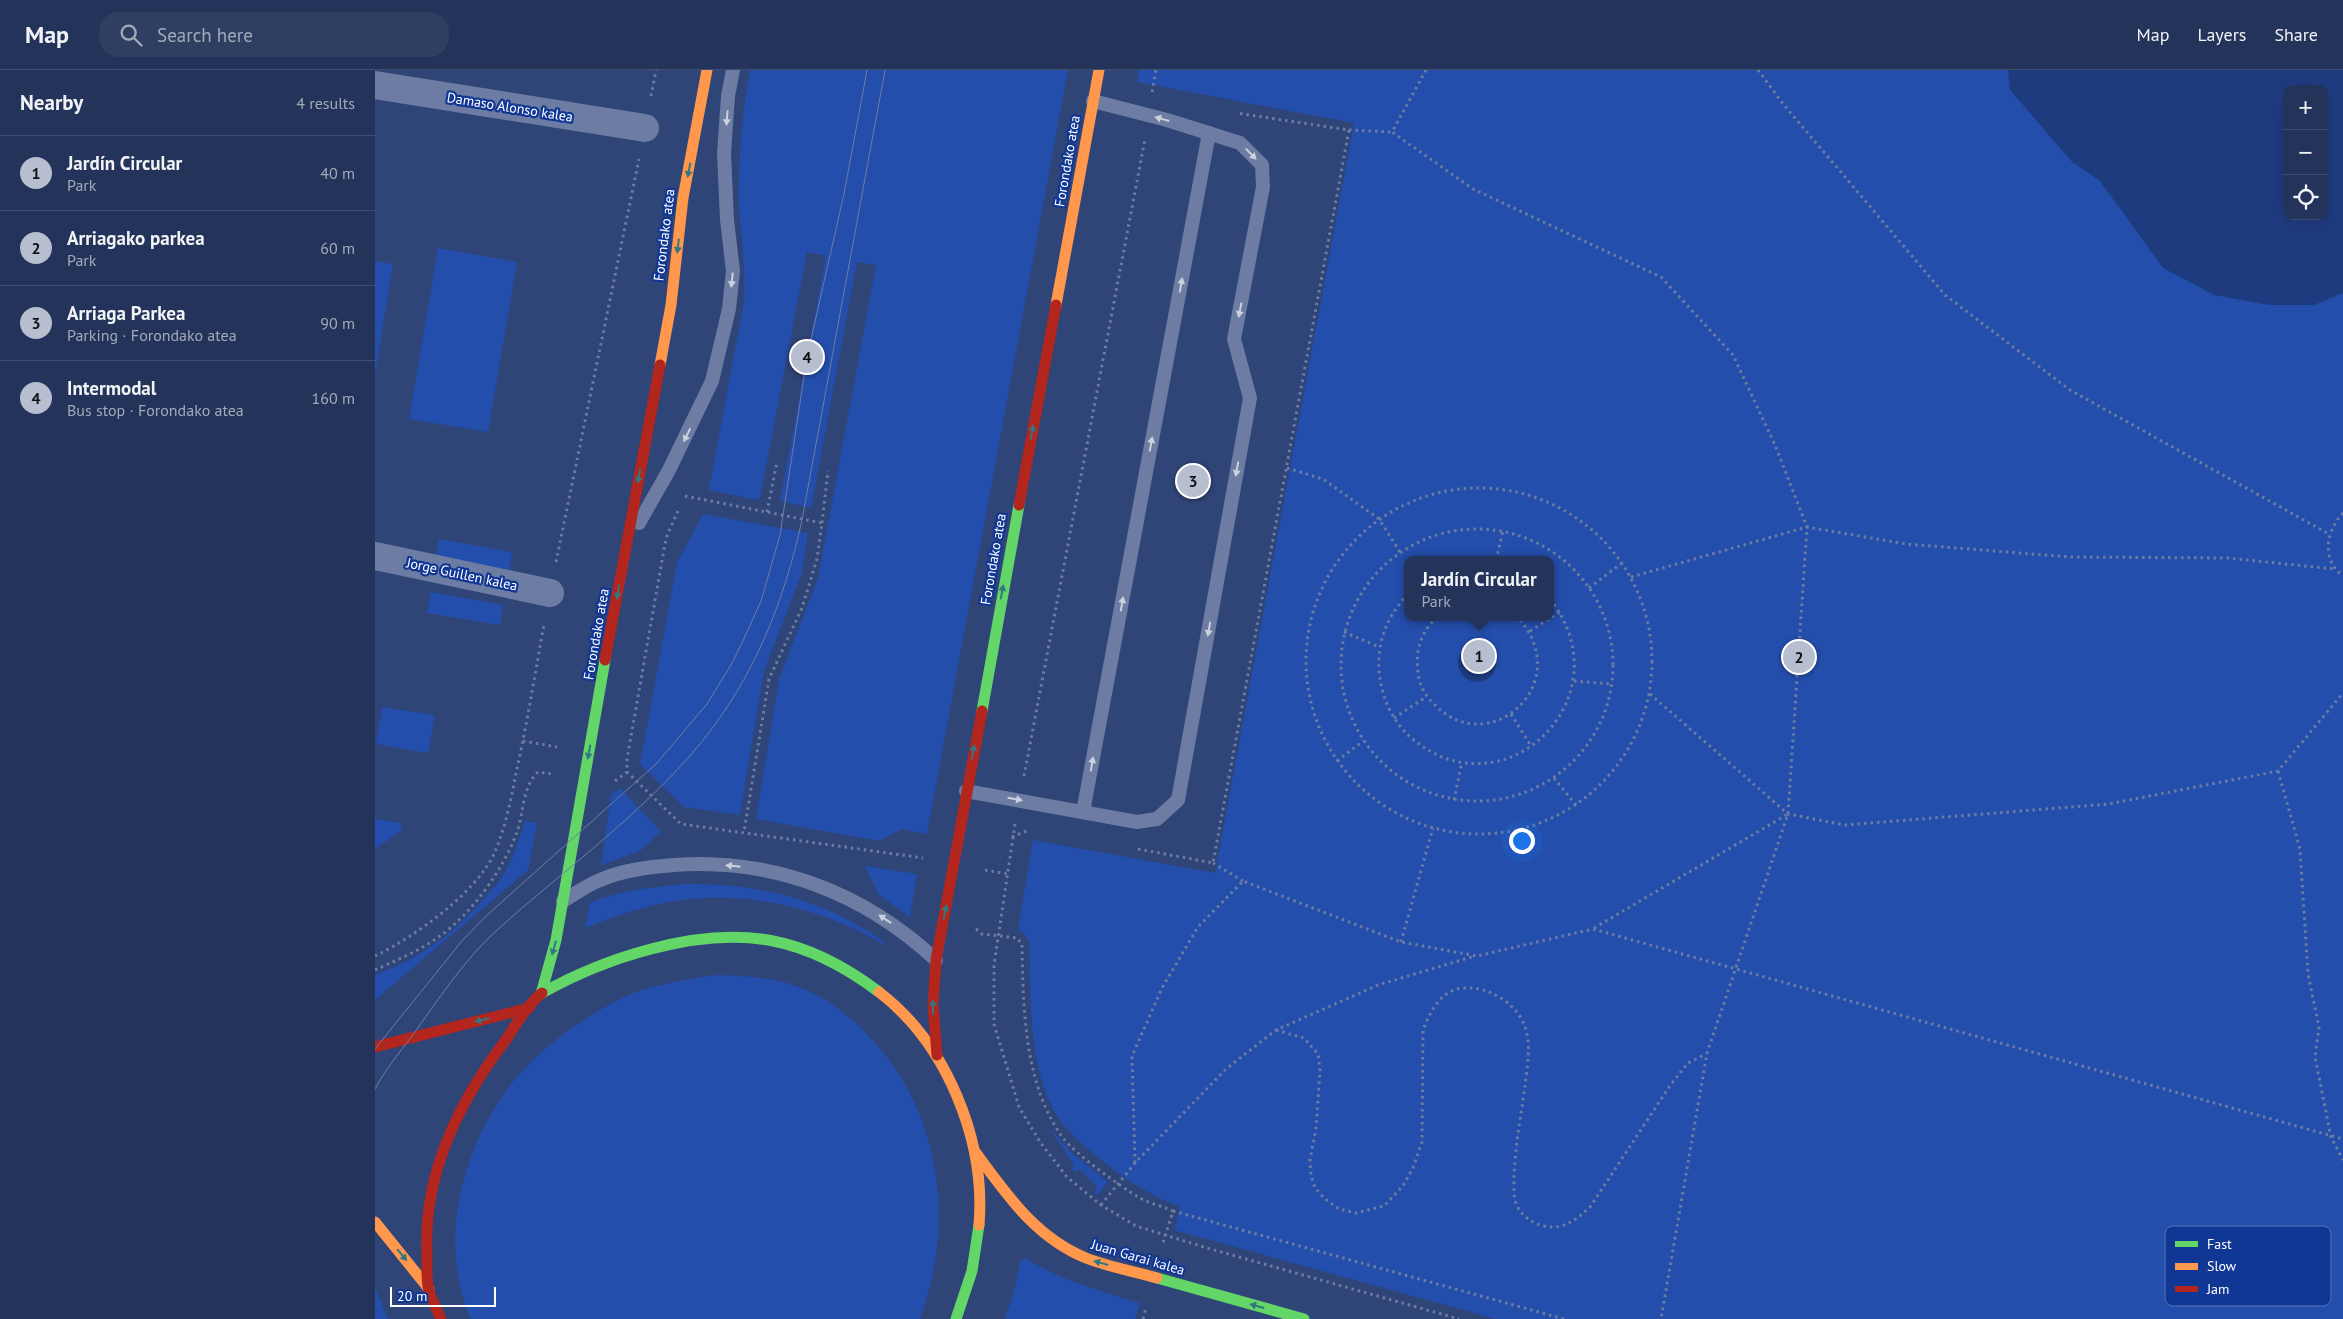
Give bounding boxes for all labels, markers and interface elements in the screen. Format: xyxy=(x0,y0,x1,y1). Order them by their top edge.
search box xyxy=(99,12,449,57)
text: Map xyxy=(25,19,69,50)
icon: search xyxy=(117,21,145,49)
text: Search here xyxy=(157,23,253,47)
text: Map xyxy=(2137,23,2169,46)
text: Layers xyxy=(2197,23,2246,46)
text: Share xyxy=(2274,23,2318,46)
map controls xyxy=(2283,85,2328,220)
button: + xyxy=(2283,85,2328,130)
street label: Damaso Alonso kalea xyxy=(446,88,574,126)
text: Nearby xyxy=(20,89,83,116)
text: 4 results xyxy=(296,93,355,113)
one-way arrow xyxy=(722,111,730,127)
street label: Forondako atea xyxy=(1050,114,1084,208)
one-way arrow xyxy=(1154,114,1169,122)
button: − xyxy=(2283,130,2328,175)
one-way arrow xyxy=(1245,148,1257,160)
text: Jardín Circular xyxy=(67,151,182,175)
one-way arrow xyxy=(684,162,692,178)
text: 1 xyxy=(31,163,41,183)
text: 40 m xyxy=(320,163,355,183)
text: Park xyxy=(67,175,96,195)
button: locate xyxy=(2283,175,2328,220)
street label: Forondako atea xyxy=(649,188,679,282)
text: Arriagako parkea xyxy=(67,226,205,250)
text: 2 xyxy=(31,238,41,258)
text: 60 m xyxy=(320,238,355,258)
one-way arrow xyxy=(674,239,682,255)
text: Park xyxy=(67,250,96,270)
one-way arrow xyxy=(728,273,736,289)
one-way arrow xyxy=(1177,276,1185,292)
text: Arriaga Parkea xyxy=(67,301,185,325)
one-way arrow xyxy=(1235,303,1243,319)
text: 3 xyxy=(31,313,41,333)
text: 90 m xyxy=(320,313,355,333)
text: Parking · Forondako atea xyxy=(67,325,237,345)
pin: 4 xyxy=(791,338,823,376)
text: Intermodal xyxy=(67,376,156,400)
text: 4 xyxy=(31,388,41,408)
text: 160 m xyxy=(312,388,355,408)
text: Bus stop · Forondako atea xyxy=(67,400,244,420)
one-way arrow xyxy=(1028,424,1036,440)
one-way arrow xyxy=(683,428,691,442)
one-way arrow xyxy=(1148,436,1156,452)
one-way arrow xyxy=(1233,461,1241,477)
pin: 3 xyxy=(1177,462,1209,500)
one-way arrow xyxy=(635,468,643,484)
street label: Forondako atea xyxy=(976,512,1010,606)
street label: Jorge Guillen kalea xyxy=(404,553,519,595)
popup xyxy=(1404,556,1554,621)
text: Jardín Circular xyxy=(1421,567,1537,591)
one-way arrow xyxy=(999,584,1007,600)
one-way arrow xyxy=(614,585,622,601)
street label: Forondako atea xyxy=(579,587,613,681)
text: Park xyxy=(1421,591,1451,611)
one-way arrow xyxy=(1118,596,1126,612)
one-way arrow xyxy=(1204,621,1212,637)
pin: 1 xyxy=(1463,637,1495,675)
pin: 2 xyxy=(1783,638,1815,676)
one-way arrow xyxy=(970,743,978,759)
one-way arrow xyxy=(584,744,592,760)
one-way arrow xyxy=(1089,756,1097,772)
one-way arrow xyxy=(1007,795,1023,803)
your location xyxy=(1509,828,1535,854)
one-way arrow xyxy=(724,862,740,870)
one-way arrow xyxy=(942,903,950,919)
one-way arrow xyxy=(878,914,891,924)
one-way arrow xyxy=(549,940,557,955)
one-way arrow xyxy=(929,999,937,1015)
one-way arrow xyxy=(474,1016,489,1024)
legend xyxy=(2165,1226,2331,1306)
street label: Juan Garai kalea xyxy=(1088,1235,1187,1279)
text: Fast xyxy=(2207,1235,2232,1253)
one-way arrow xyxy=(397,1248,407,1262)
text: Slow xyxy=(2207,1257,2237,1275)
one-way arrow xyxy=(1093,1258,1108,1266)
text: Jam xyxy=(2206,1280,2229,1298)
scale bar xyxy=(390,1284,496,1307)
text: 20 m xyxy=(397,1287,427,1305)
one-way arrow xyxy=(1250,1302,1265,1310)

